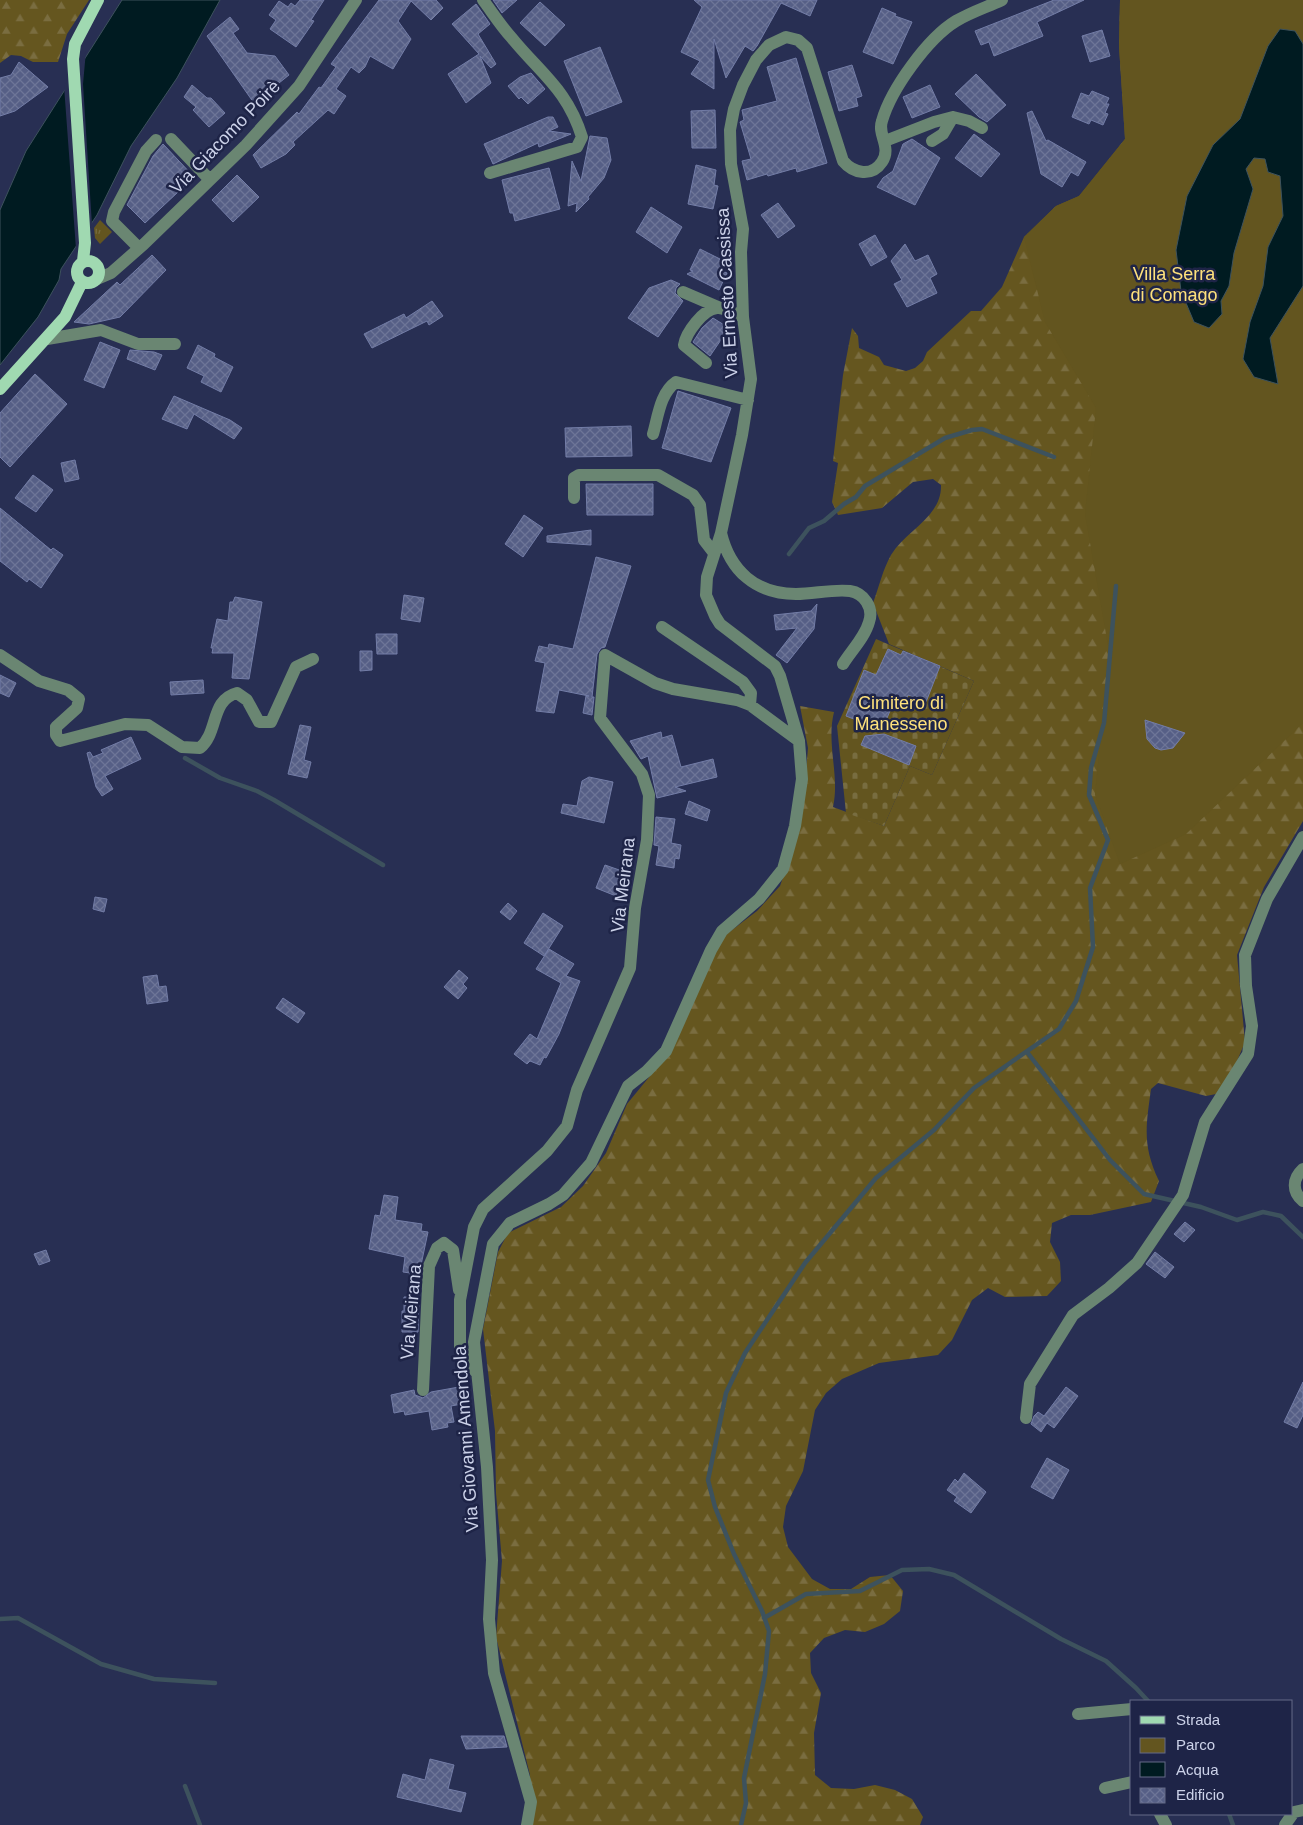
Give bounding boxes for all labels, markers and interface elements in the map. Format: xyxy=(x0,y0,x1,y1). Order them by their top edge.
street label: Via Giacomo Poirè xyxy=(166,76,284,198)
street label: Via Ernesto Cassissa xyxy=(712,206,741,379)
park label: Villa Serra di Comago xyxy=(1130,264,1218,305)
park label: Cimitero di Manesseno xyxy=(854,693,948,734)
street label: Via Meirana xyxy=(607,835,639,934)
street label: Via Meirana xyxy=(397,1262,425,1361)
street label: Via Giovanni Amendola xyxy=(449,1344,482,1533)
legend xyxy=(1130,1700,1293,1815)
text: Strada xyxy=(1176,1711,1221,1728)
text: Parco xyxy=(1176,1736,1215,1753)
text: Acqua xyxy=(1176,1761,1219,1778)
text: Edificio xyxy=(1176,1786,1224,1803)

